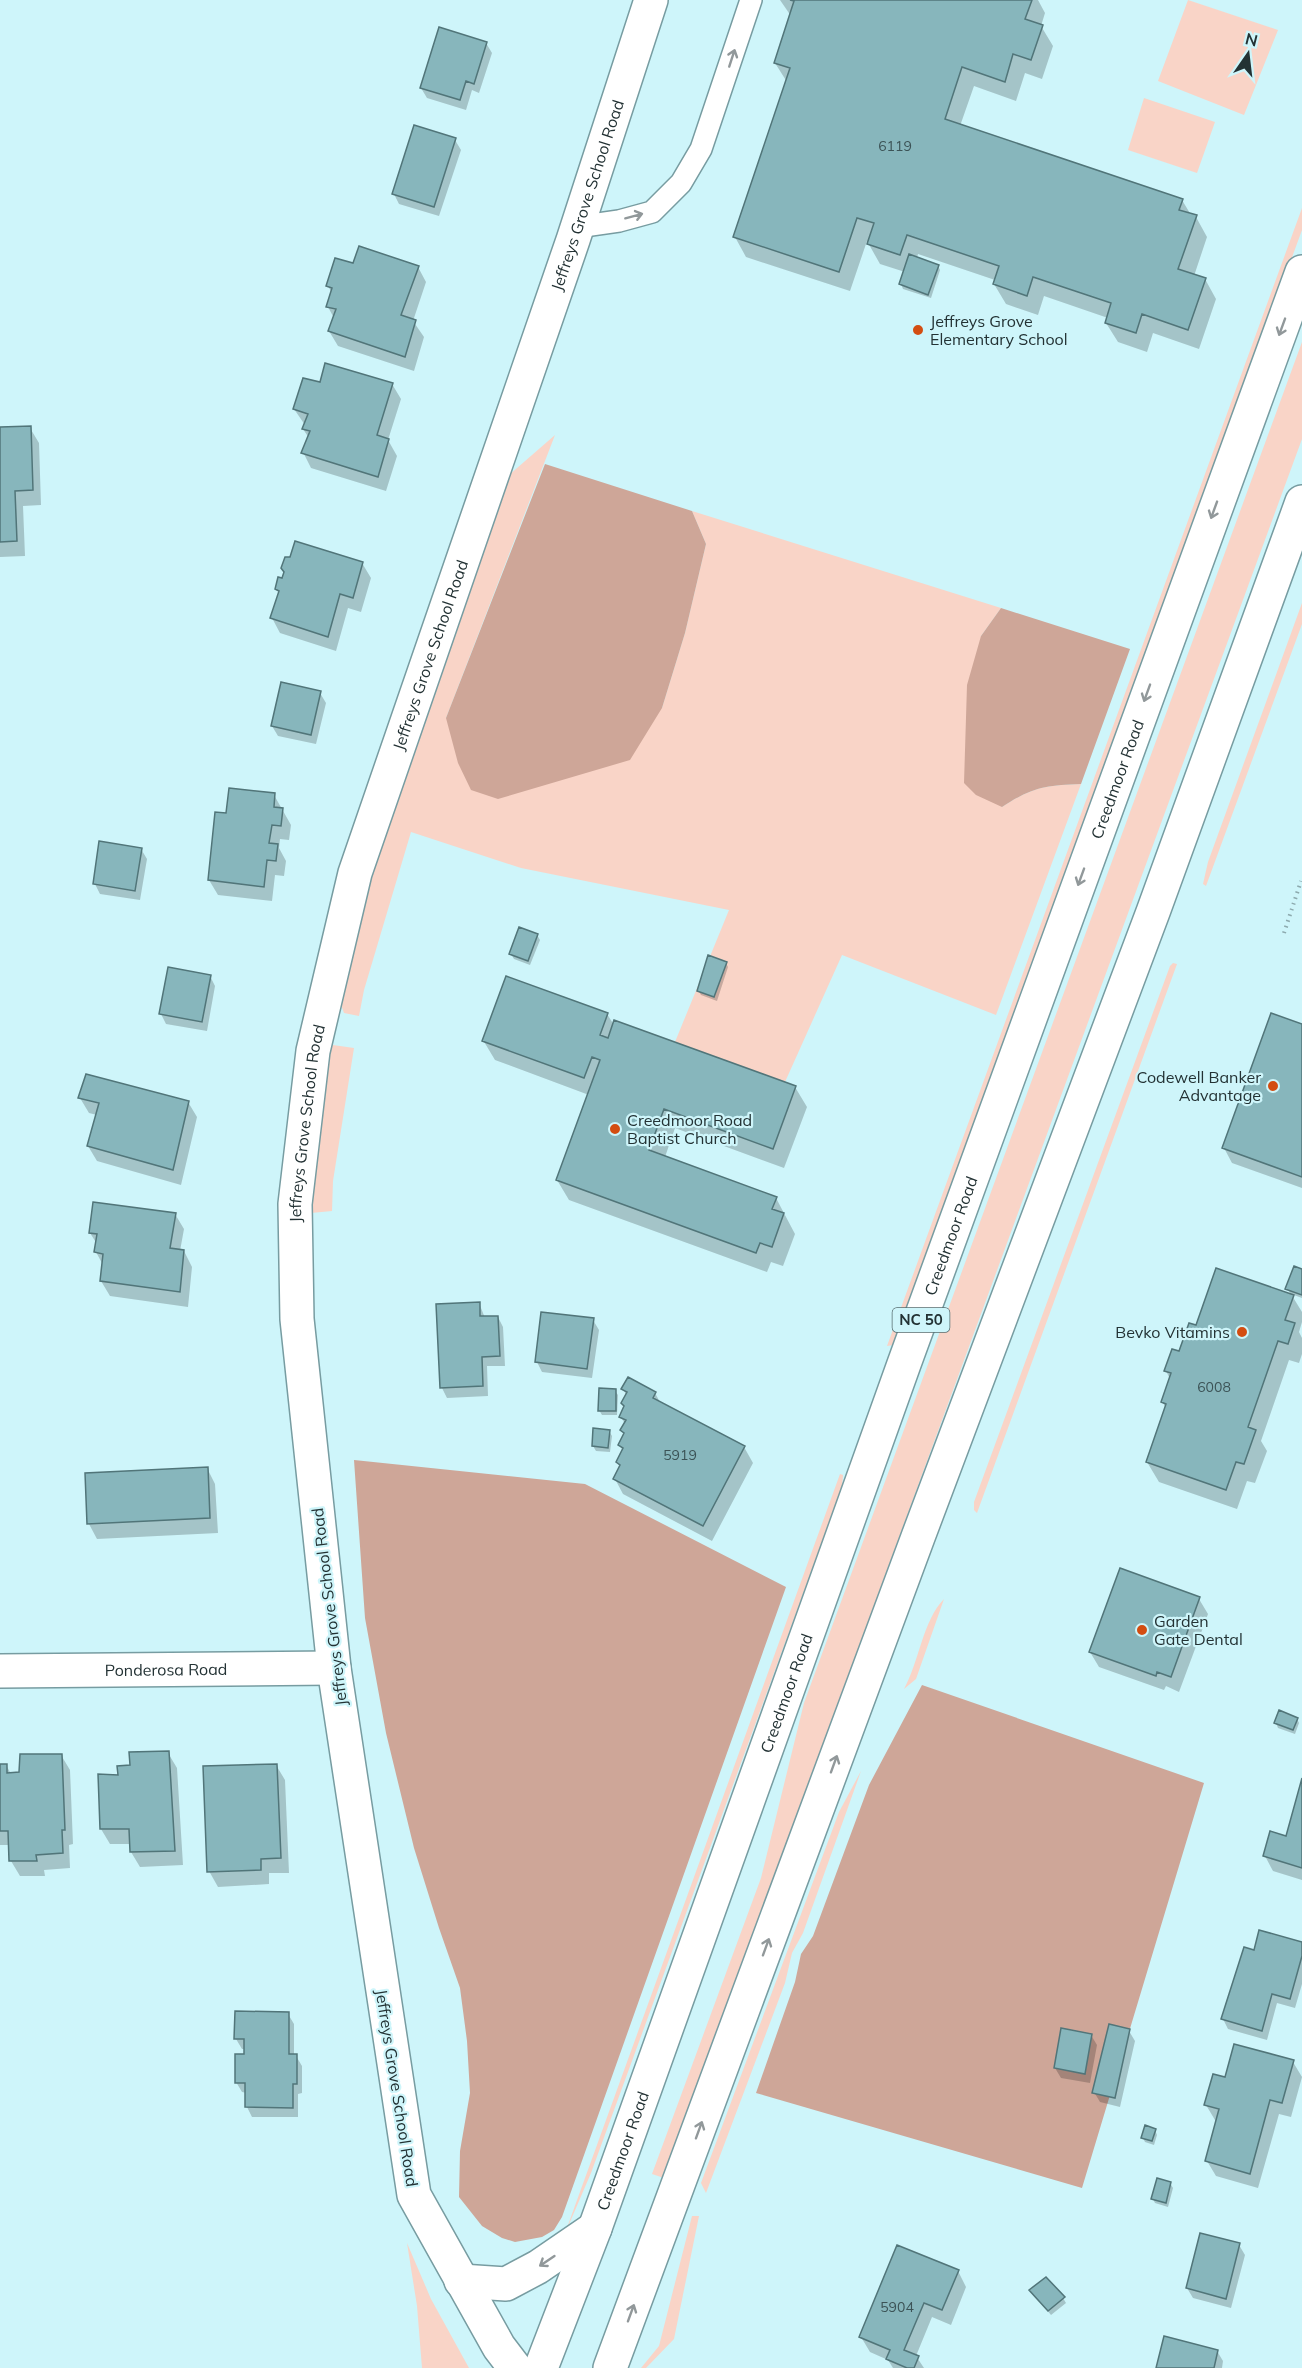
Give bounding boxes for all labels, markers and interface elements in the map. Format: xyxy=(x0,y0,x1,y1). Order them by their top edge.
north arrow xyxy=(1218,24,1278,84)
text: N xyxy=(1243,28,1260,51)
one-way arrow xyxy=(727,49,738,68)
street label: Jeffreys Grove School Road xyxy=(546,97,628,293)
house number: 6119 xyxy=(878,137,912,155)
one-way arrow xyxy=(624,210,643,222)
place label: Jeffreys Grove Elementary School xyxy=(930,311,1068,349)
one-way arrow xyxy=(1275,317,1286,336)
marker: Jeffreys Grove Elementary School xyxy=(911,323,925,337)
one-way arrow xyxy=(1208,501,1219,519)
street label: Jeffreys Grove School Road xyxy=(388,557,472,753)
one-way arrow xyxy=(1141,684,1152,702)
street label: Creedmoor Road xyxy=(1086,717,1148,842)
one-way arrow xyxy=(1074,867,1085,886)
street label: Jeffreys Grove School Road xyxy=(285,1022,329,1223)
place label: Codewell Banker Advantage xyxy=(1137,1067,1261,1105)
marker: Codewell Banker Advantage xyxy=(1266,1079,1280,1093)
place label: Creedmoor Road Baptist Church xyxy=(627,1110,752,1148)
marker: Creedmoor Road Baptist Church xyxy=(608,1122,622,1136)
street label: Creedmoor Road xyxy=(920,1174,982,1298)
road number: NC 50 xyxy=(892,1308,950,1332)
place label: Bevko Vitamins xyxy=(1115,1322,1230,1342)
marker: Bevko Vitamins xyxy=(1235,1325,1249,1339)
house number: 6008 xyxy=(1197,1378,1231,1396)
house number: 5919 xyxy=(663,1446,697,1464)
street label: Jeffreys Grove School Road xyxy=(307,1507,351,1707)
place label: Garden Gate Dental xyxy=(1154,1611,1243,1649)
marker: Garden Gate Dental xyxy=(1135,1623,1149,1637)
street label: Creedmoor Road xyxy=(756,1631,817,1756)
street label: Ponderosa Road xyxy=(105,1659,227,1680)
one-way arrow xyxy=(829,1756,840,1774)
one-way arrow xyxy=(761,1939,772,1957)
street label: Jeffreys Grove School Road xyxy=(372,1988,422,2188)
street label: Creedmoor Road xyxy=(592,2088,653,2213)
one-way arrow xyxy=(694,2121,705,2140)
one-way arrow xyxy=(539,2255,555,2267)
house number: 5904 xyxy=(880,2298,914,2316)
one-way arrow xyxy=(626,2304,637,2323)

